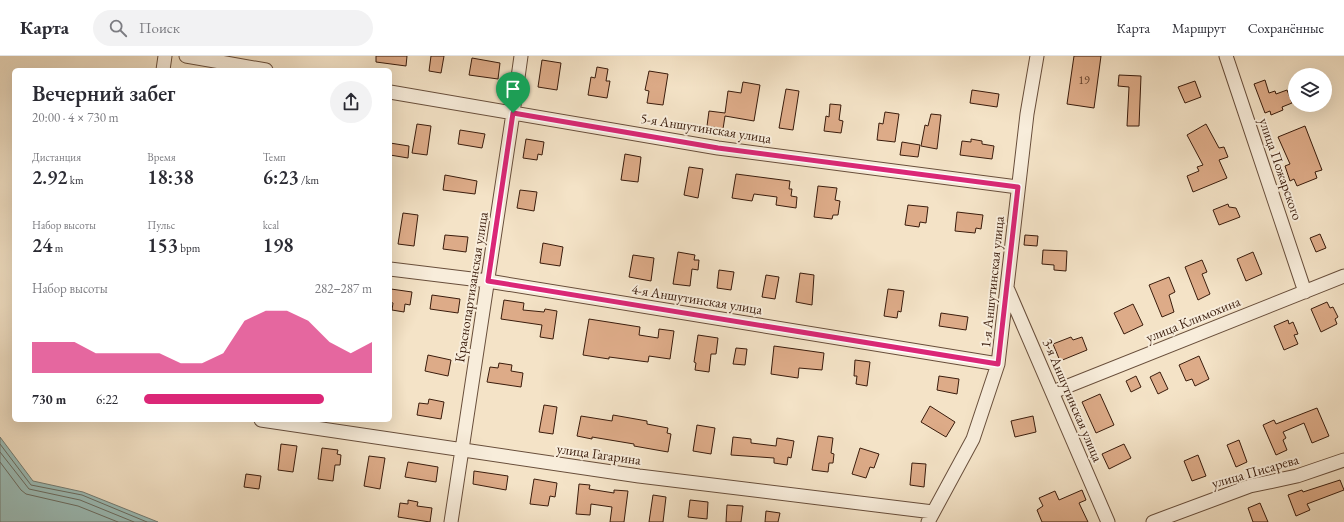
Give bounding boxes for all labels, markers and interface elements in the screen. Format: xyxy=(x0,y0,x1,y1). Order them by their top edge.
search box xyxy=(93,10,373,46)
text: Карта xyxy=(20,15,69,40)
icon: search xyxy=(107,17,129,39)
text: Поиск xyxy=(139,18,180,37)
text: Карта xyxy=(1117,19,1150,37)
text: Маршрут xyxy=(1172,19,1226,37)
text: Сохранённые xyxy=(1248,19,1324,37)
map controls xyxy=(1288,68,1332,112)
button: layers xyxy=(1288,68,1332,112)
pin xyxy=(496,72,530,113)
house number: 19 xyxy=(1078,72,1090,88)
icon: arrive xyxy=(502,78,524,100)
text: Вечерний забег xyxy=(32,79,176,108)
button: share xyxy=(330,81,372,123)
text: 20:00 · 4 × 730 m xyxy=(32,109,119,126)
street label: 5-я Аншутинская улица xyxy=(639,109,773,147)
street label: улица Пожарского xyxy=(1255,116,1307,222)
text: Дистанция xyxy=(32,150,81,164)
text: Время xyxy=(147,150,176,164)
text: Темп xyxy=(263,150,286,164)
text: 2.92 xyxy=(32,164,68,190)
text: 18:38 xyxy=(147,164,194,190)
text: 6:23 xyxy=(263,164,299,190)
text: km xyxy=(68,173,84,187)
text: /km xyxy=(299,173,319,187)
street label: Краснопартизанская улица xyxy=(450,210,492,364)
street label: 1-я Аншутинская улица xyxy=(976,215,1008,349)
text: Набор высоты xyxy=(32,218,96,232)
text: Пульс xyxy=(147,218,175,232)
text: kcal xyxy=(263,218,279,232)
text: 24 xyxy=(32,232,53,258)
text: 153 xyxy=(147,232,178,258)
text: 198 xyxy=(263,232,293,258)
text: m xyxy=(53,241,63,255)
text: bpm xyxy=(178,241,200,255)
text: Набор высоты xyxy=(32,280,108,297)
text: 282–287 m xyxy=(315,280,372,297)
street label: 4-я Аншутинская улица xyxy=(630,280,764,318)
street label: улица Климохина xyxy=(1143,292,1243,346)
street label: 3-я Аншутинская улица xyxy=(1039,336,1107,465)
text: 730 m xyxy=(32,391,66,408)
text: 6:22 xyxy=(96,391,118,408)
street label: улица Гагарина xyxy=(556,439,643,469)
street label: улица Писарева xyxy=(1209,450,1301,492)

